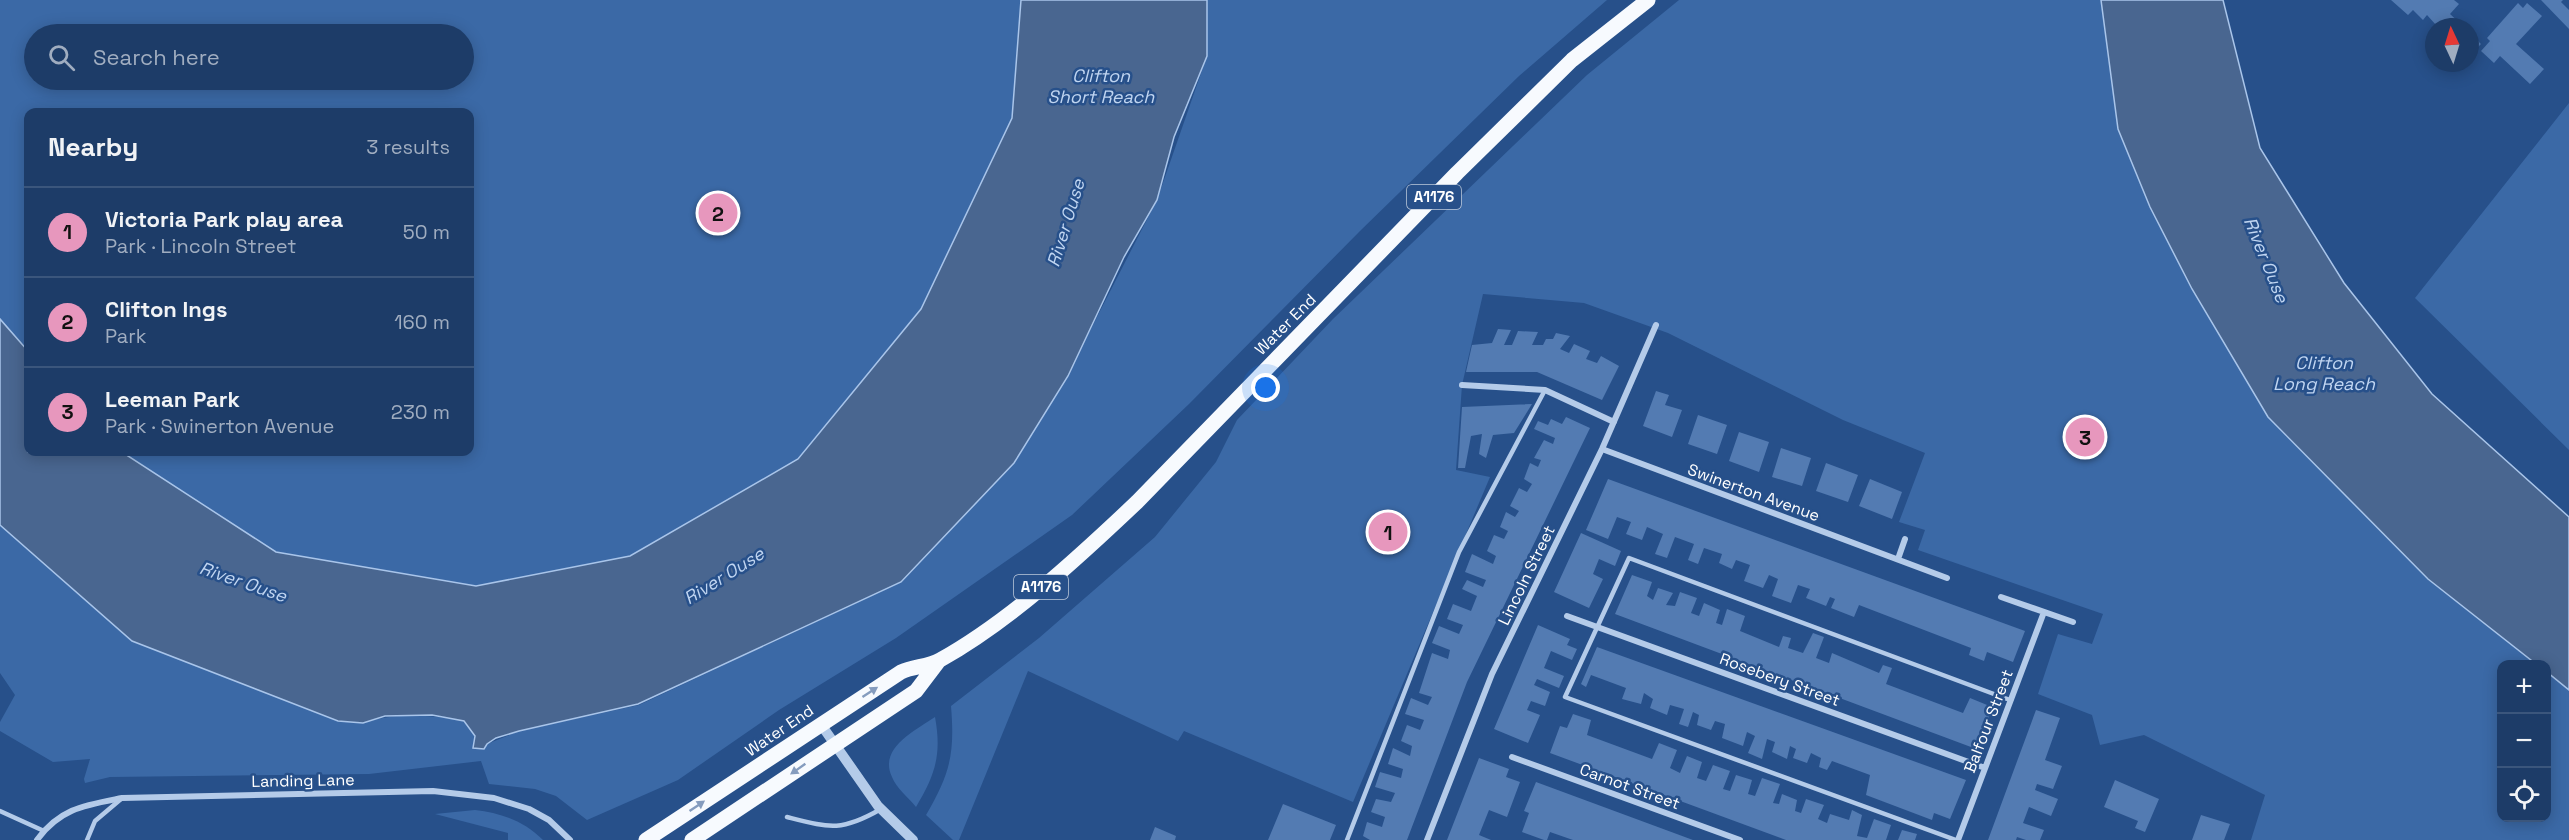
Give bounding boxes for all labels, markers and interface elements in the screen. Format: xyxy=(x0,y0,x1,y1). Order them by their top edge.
north arrow xyxy=(2425,18,2479,72)
search box xyxy=(24,24,474,90)
icon: search xyxy=(45,41,78,74)
text: Search here xyxy=(93,43,220,71)
water label: Clifton Short Reach xyxy=(1048,64,1155,108)
text: Nearby xyxy=(48,130,138,164)
text: 3 results xyxy=(366,134,450,160)
water label: River Ouse xyxy=(1041,175,1090,269)
road number: A1176 xyxy=(1407,185,1461,209)
pin: 2 xyxy=(698,190,738,236)
text: Victoria Park play area xyxy=(105,205,343,233)
water label: River Ouse xyxy=(2239,214,2295,307)
text: 1 xyxy=(63,219,72,245)
text: 50 m xyxy=(403,219,450,245)
text: Park · Lincoln Street xyxy=(105,233,296,259)
street label: Water End xyxy=(1250,289,1320,359)
text: Clifton Ings xyxy=(105,295,227,323)
text: 2 xyxy=(62,309,73,335)
text: 160 m xyxy=(394,309,450,335)
text: Park xyxy=(105,323,147,349)
water label: Clifton Long Reach xyxy=(2273,351,2376,395)
your location xyxy=(1251,373,1280,402)
text: Leeman Park xyxy=(105,385,240,413)
text: 3 xyxy=(61,399,74,425)
text: 230 m xyxy=(391,399,450,425)
text: Park · Swinerton Avenue xyxy=(105,413,334,439)
pin: 3 xyxy=(2066,414,2104,460)
street label: Swinerton Avenue xyxy=(1685,459,1823,526)
pin: 1 xyxy=(1368,510,1408,554)
street label: Lincoln Street xyxy=(1493,522,1560,629)
water label: River Ouse xyxy=(679,541,769,609)
water label: River Ouse xyxy=(197,556,291,608)
road number: A1176 xyxy=(1014,575,1068,599)
street label: Rosebery Street xyxy=(1717,648,1843,711)
map controls xyxy=(2497,660,2551,822)
button: + xyxy=(2497,660,2551,714)
street label: Balfour Street xyxy=(1959,666,2018,776)
one-way arrow xyxy=(862,686,878,697)
street label: Water End xyxy=(741,700,818,761)
button: − xyxy=(2497,714,2551,768)
street label: Carnot Street xyxy=(1577,759,1683,814)
one-way arrow xyxy=(791,763,807,775)
button: locate xyxy=(2497,768,2551,822)
street label: Landing Lane xyxy=(251,769,355,792)
one-way arrow xyxy=(689,801,705,812)

